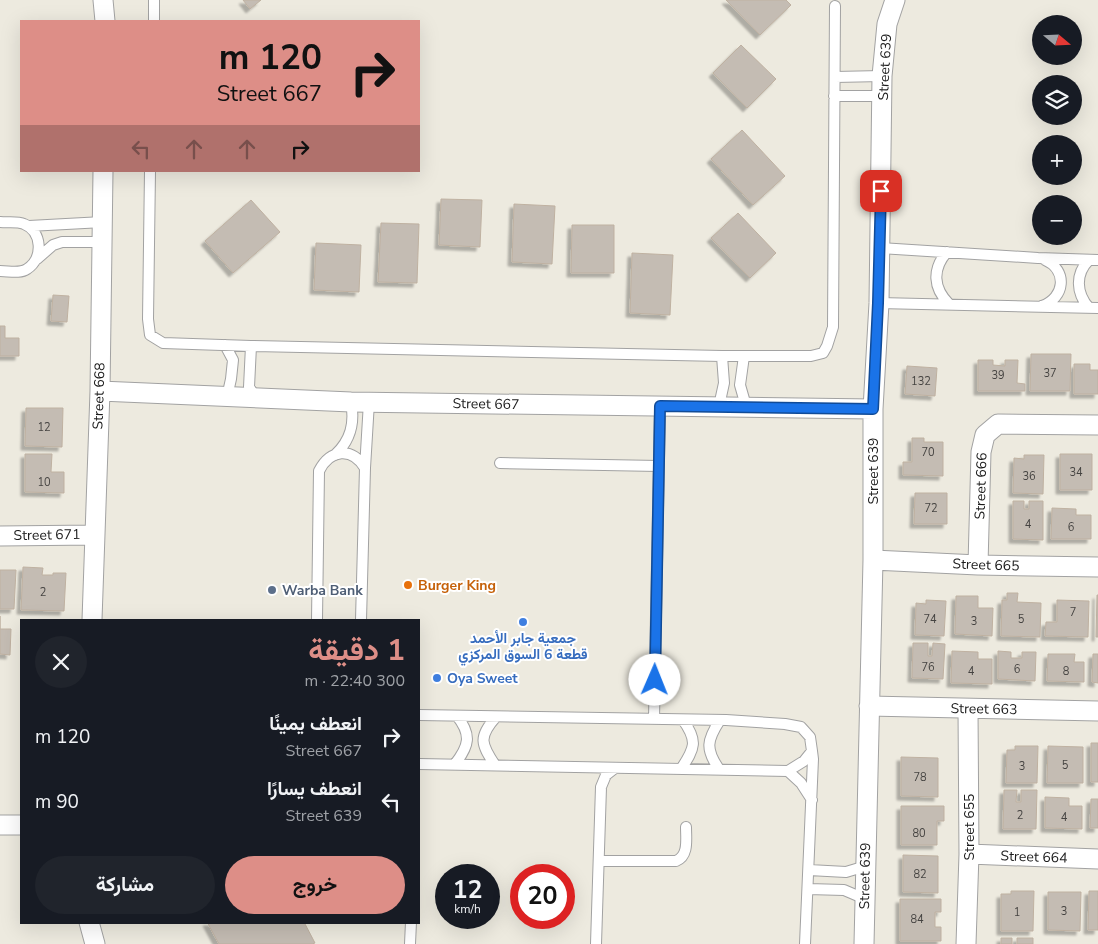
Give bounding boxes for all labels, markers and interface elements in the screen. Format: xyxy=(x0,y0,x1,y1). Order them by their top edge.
north arrow xyxy=(1032,15,1082,65)
map controls xyxy=(1032,15,1082,245)
street label: Street 639 xyxy=(874,33,896,101)
text: 120 m xyxy=(219,34,322,81)
icon: right xyxy=(340,40,405,105)
button: layers xyxy=(1032,75,1082,125)
text: Street 667 xyxy=(217,79,322,109)
icon: left xyxy=(127,135,155,163)
icon: ahead xyxy=(180,135,208,163)
icon: ahead xyxy=(233,135,261,163)
icon: right xyxy=(286,135,314,163)
button: + xyxy=(1032,135,1082,185)
pin xyxy=(860,170,902,212)
icon: arrive xyxy=(867,177,895,205)
button: − xyxy=(1032,195,1082,245)
street label: Street 668 xyxy=(88,362,110,430)
house number: 37 xyxy=(1043,366,1057,381)
house number: 39 xyxy=(991,368,1005,383)
house number: 132 xyxy=(911,374,931,389)
street label: Street 667 xyxy=(452,394,520,414)
house number: 12 xyxy=(37,420,51,435)
street label: Street 639 xyxy=(864,438,883,505)
house number: 70 xyxy=(921,445,935,460)
street label: Street 666 xyxy=(970,452,992,520)
house number: 34 xyxy=(1069,465,1083,480)
house number: 36 xyxy=(1022,469,1036,484)
house number: 10 xyxy=(37,475,51,490)
house number: 72 xyxy=(924,501,938,516)
house number: 4 xyxy=(1025,517,1032,532)
house number: 6 xyxy=(1068,520,1075,535)
street label: Street 671 xyxy=(13,525,81,545)
street label: Street 665 xyxy=(952,554,1020,576)
place label: Burger King xyxy=(418,576,496,595)
marker: Burger King xyxy=(402,579,414,591)
place label: Warba Bank xyxy=(282,581,363,600)
marker: Warba Bank xyxy=(266,584,278,596)
house number: 2 xyxy=(40,585,46,600)
house number: 7 xyxy=(1070,605,1076,620)
house number: 74 xyxy=(923,612,937,627)
house number: 5 xyxy=(1018,612,1025,627)
house number: 3 xyxy=(971,614,977,629)
marker: جمعية جابر الأحمد قطعة 6 السوق المركزي xyxy=(517,616,529,628)
place label: جمعية جابر الأحمد قطعة 6 السوق المركزي xyxy=(458,629,588,666)
text: 1 دقيقة xyxy=(308,630,405,671)
button: close xyxy=(35,636,87,688)
position arrow xyxy=(628,653,680,705)
house number: 76 xyxy=(921,660,935,675)
house number: 6 xyxy=(1014,662,1021,677)
house number: 4 xyxy=(968,664,975,679)
house number: 8 xyxy=(1063,664,1070,679)
place label: Oya Sweet xyxy=(447,669,518,688)
text: 300 m · 22:40 xyxy=(304,670,405,692)
marker: Oya Sweet xyxy=(431,672,443,684)
street label: Street 663 xyxy=(950,699,1018,719)
text: انعطف يمينًا xyxy=(269,711,362,737)
icon: right xyxy=(377,723,405,751)
text: 120 m xyxy=(35,724,90,750)
text: Street 667 xyxy=(285,740,362,762)
house number: 5 xyxy=(1062,758,1069,773)
house number: 3 xyxy=(1019,759,1025,774)
house number: 78 xyxy=(913,770,927,785)
text: انعطف يسارًا xyxy=(267,776,362,802)
icon: left xyxy=(377,788,405,816)
text: 90 m xyxy=(35,789,79,815)
street label: Street 655 xyxy=(960,794,979,861)
text: Street 639 xyxy=(285,805,362,827)
house number: 2 xyxy=(1017,808,1023,823)
house number: 4 xyxy=(1061,810,1068,825)
house number: 80 xyxy=(912,826,926,841)
street label: Street 639 xyxy=(855,842,875,910)
street label: Street 664 xyxy=(1000,846,1068,868)
button: مشاركة xyxy=(35,856,215,914)
button: خروج xyxy=(225,856,405,914)
speed limit sign: 20 xyxy=(510,864,575,929)
house number: 82 xyxy=(913,867,927,882)
text: 12 xyxy=(452,873,483,907)
text: km/h xyxy=(454,901,481,917)
house number: 3 xyxy=(1061,904,1067,919)
house number: 1 xyxy=(1014,905,1020,920)
house number: 84 xyxy=(910,912,924,927)

